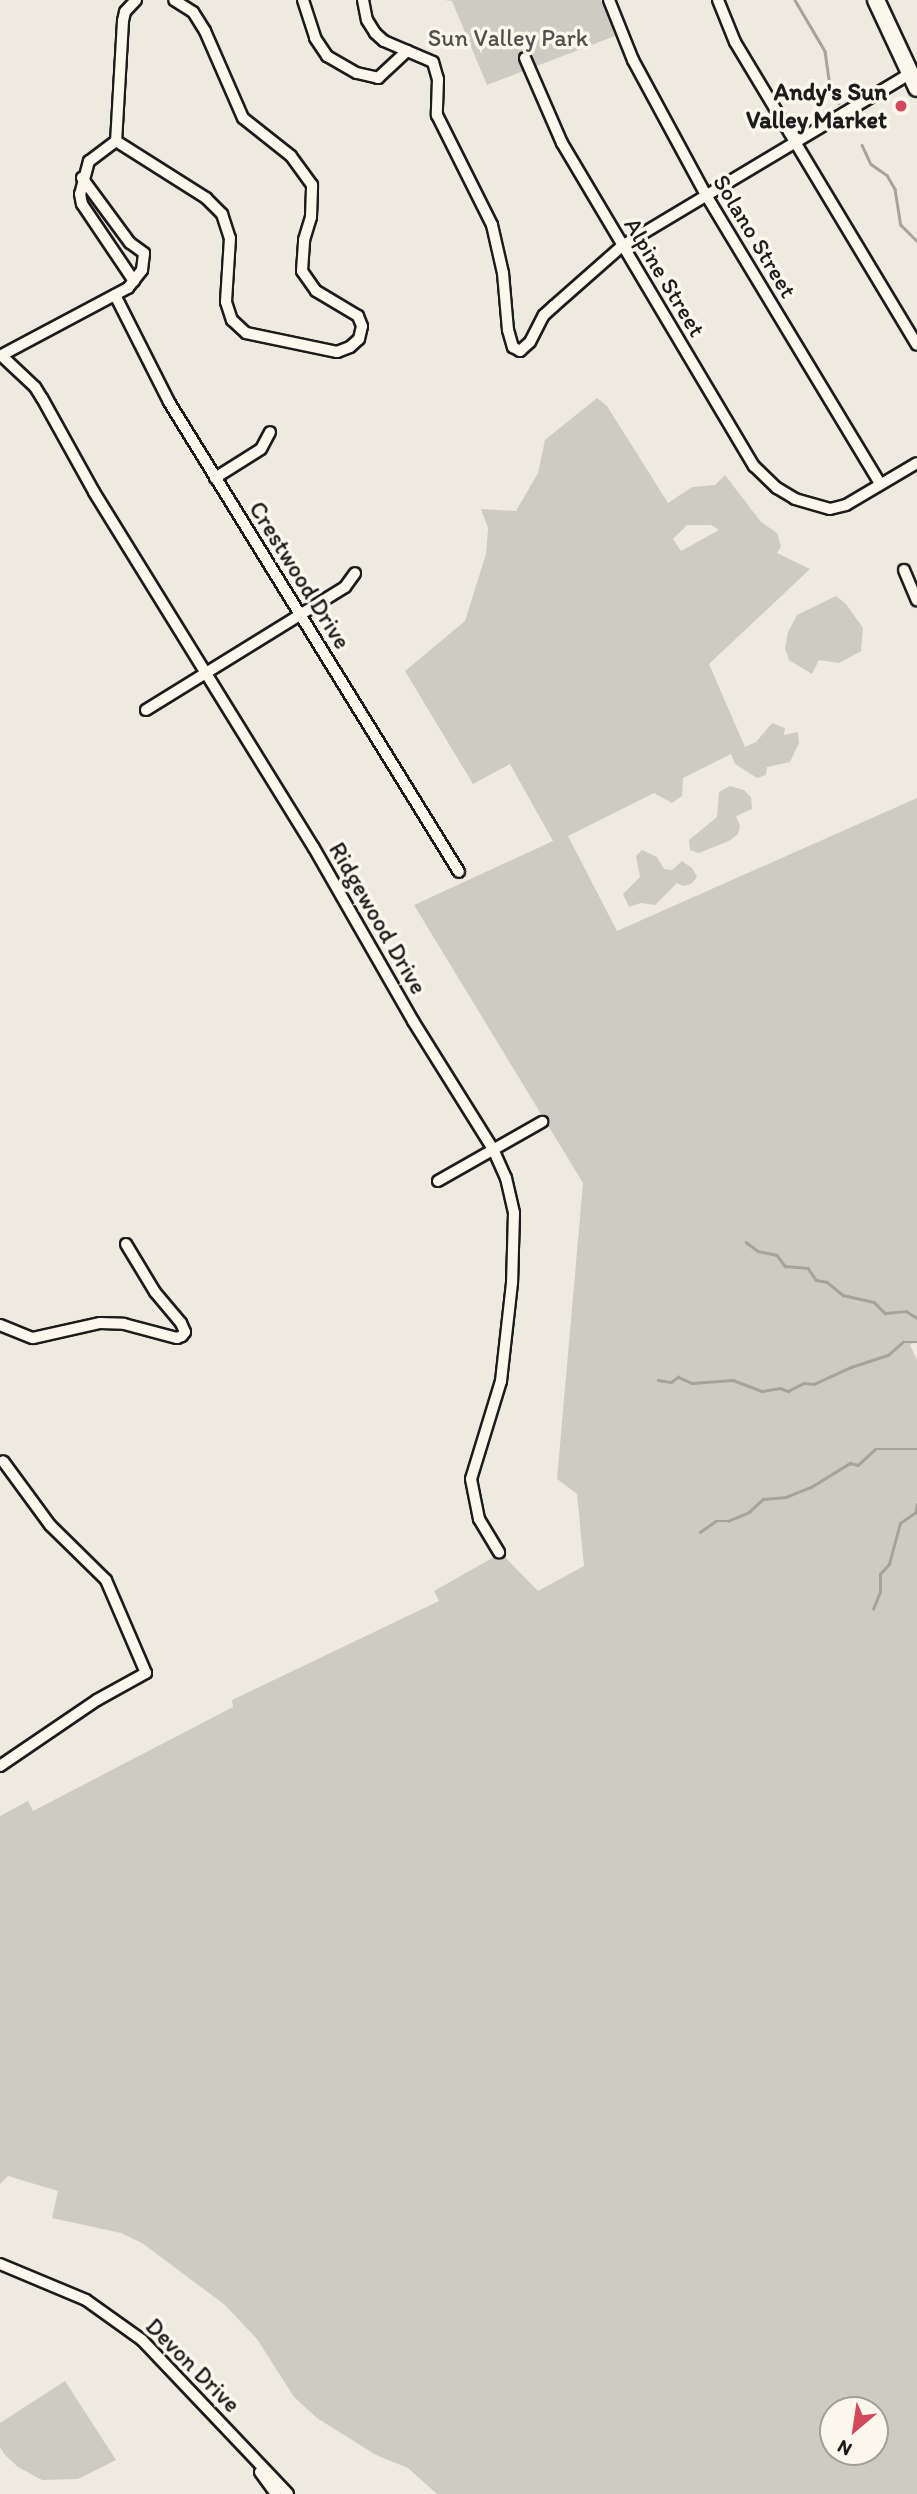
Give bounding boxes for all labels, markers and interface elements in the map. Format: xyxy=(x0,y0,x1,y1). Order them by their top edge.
park label: Sun Valley Park xyxy=(428,24,588,52)
place label: Andy's Sun Valley Market xyxy=(746,78,887,134)
marker: Andy's Sun Valley Market xyxy=(893,98,909,114)
street label: Solano Street xyxy=(707,169,803,303)
street label: Alpine Street xyxy=(618,212,712,342)
street label: Crestwood Drive xyxy=(243,496,357,654)
street label: Ridgewood Drive xyxy=(323,837,433,999)
street label: Devon Drive xyxy=(139,2311,247,2419)
north arrow xyxy=(819,2396,889,2466)
text: N xyxy=(833,2435,856,2461)

